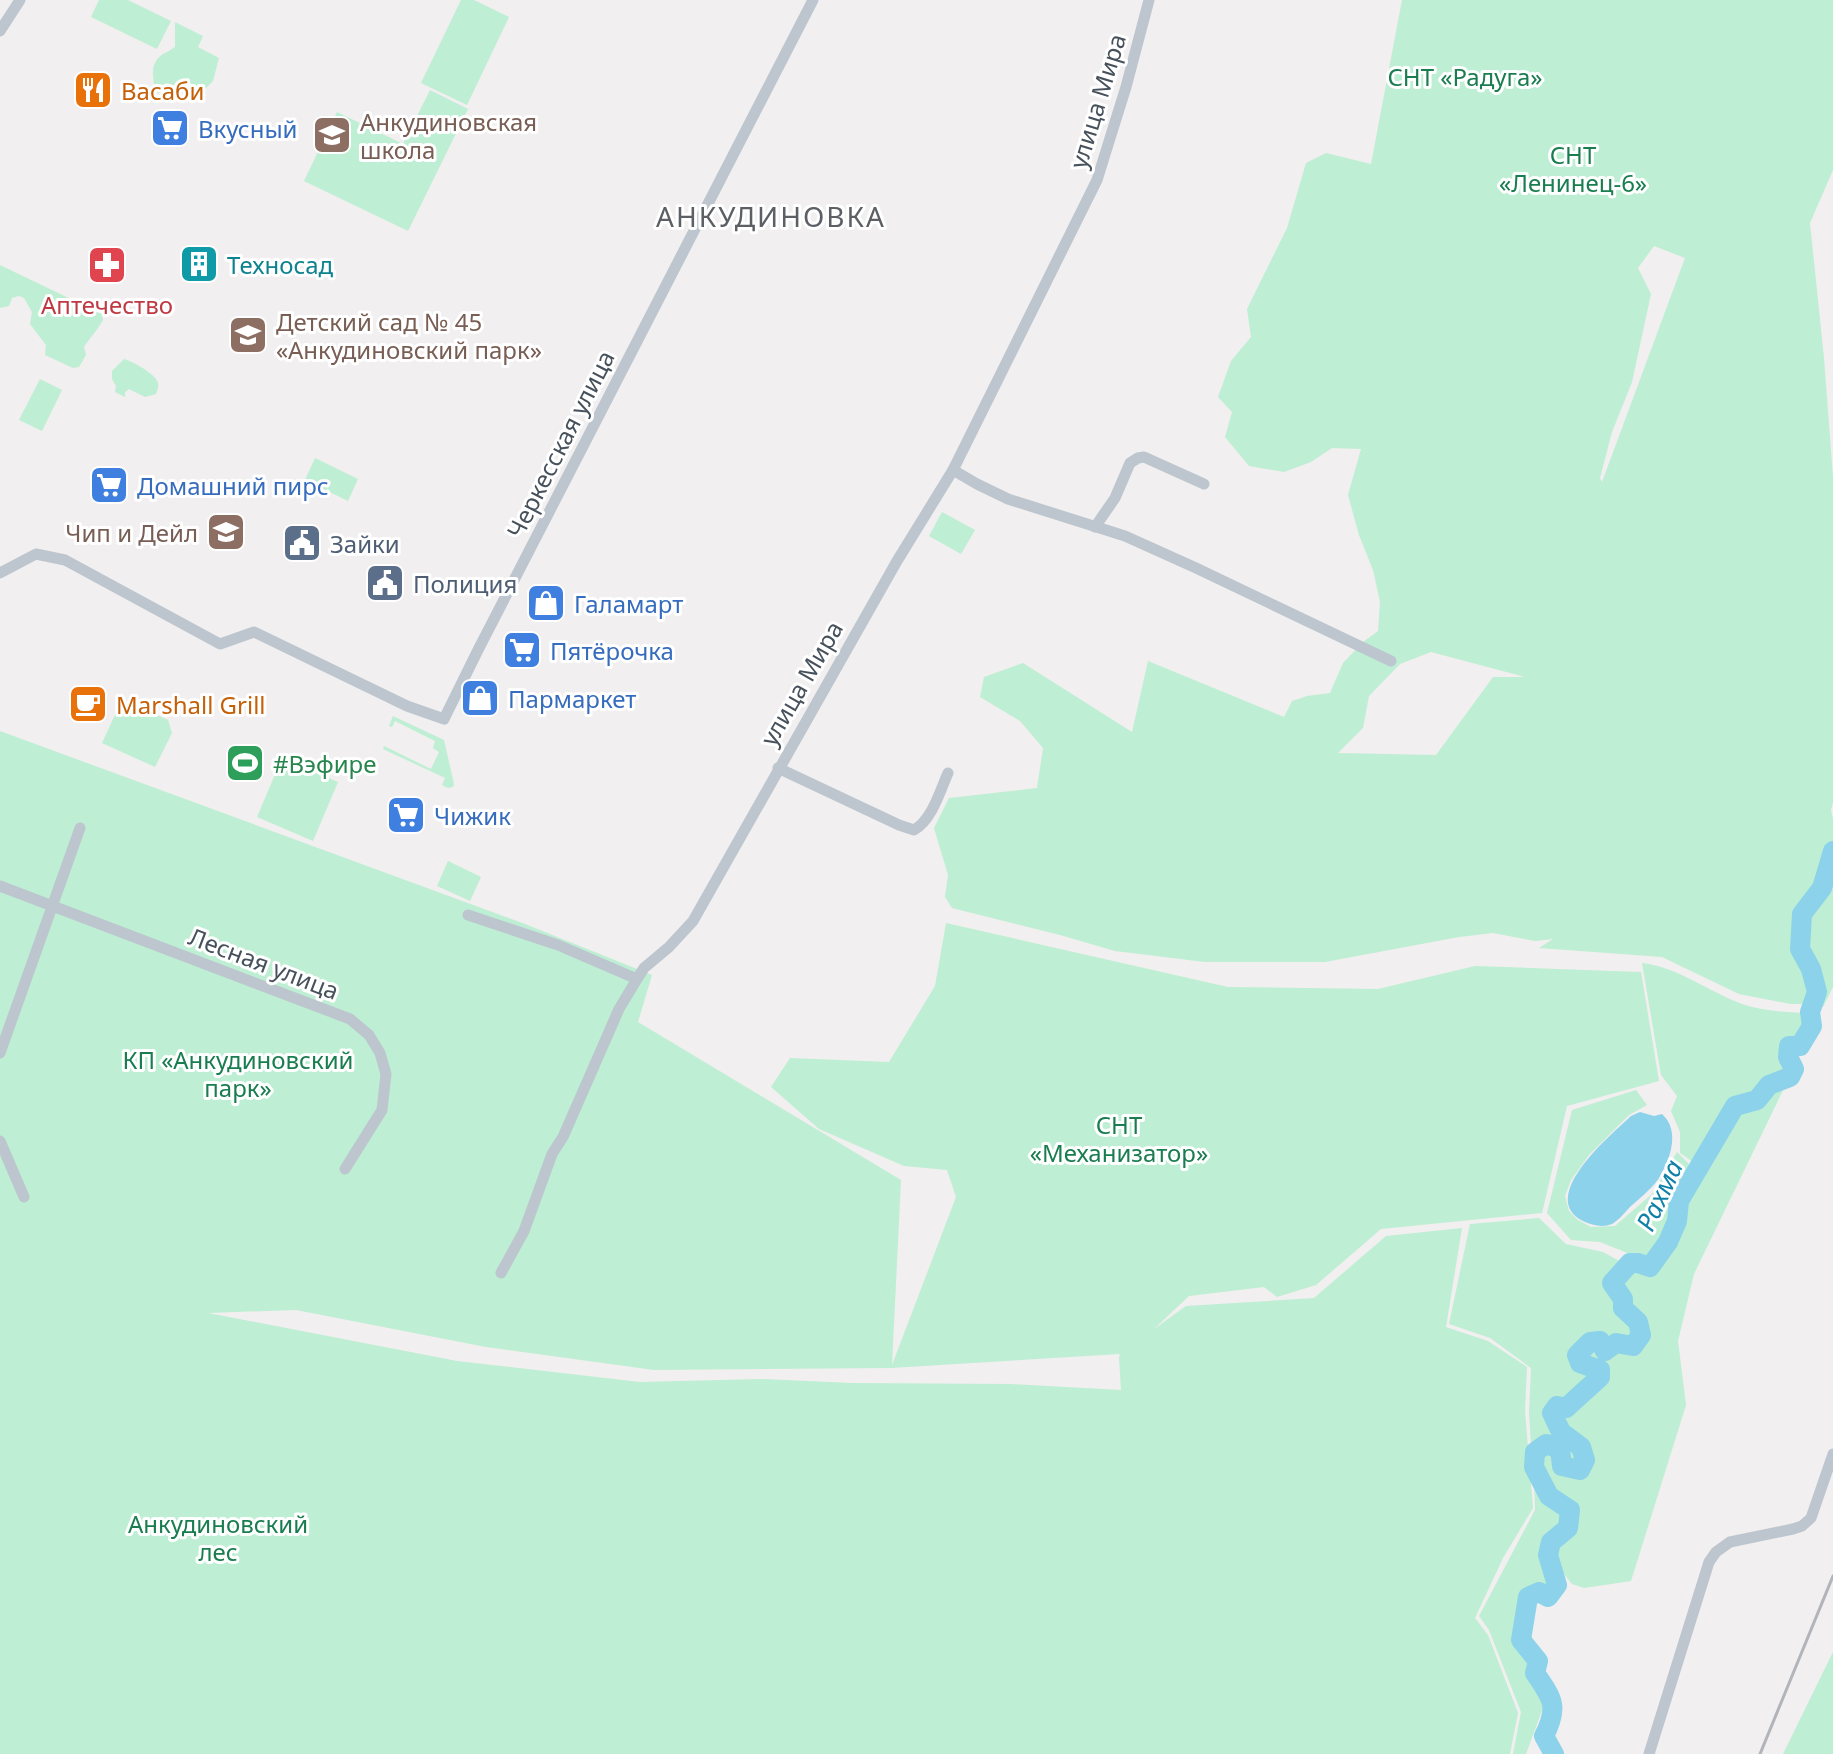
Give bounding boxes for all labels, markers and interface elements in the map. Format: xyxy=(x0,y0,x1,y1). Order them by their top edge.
street label: улица Мира xyxy=(1061,30,1133,172)
park label: СНТ «Радуга» xyxy=(1387,60,1543,93)
restaurant icon: Васаби xyxy=(72,69,114,111)
place label: Васаби xyxy=(121,74,204,107)
place label: Анкудиновская школа xyxy=(360,105,537,166)
supermarket icon: Вкусный xyxy=(149,107,191,149)
place label: Вкусный xyxy=(198,112,298,145)
school or university icon: Анкудиновская школа xyxy=(311,114,353,156)
park label: СНТ «Ленинец-6» xyxy=(1499,138,1647,199)
district label: АНКУДИНОВКА xyxy=(656,197,886,235)
building icon: Техносад xyxy=(178,243,220,285)
pharmacy icon: Аптечество xyxy=(86,244,128,286)
place label: Техносад xyxy=(227,248,334,281)
place label: Аптечество xyxy=(41,288,173,321)
place label: Детский сад № 45 «Анкудиновский парк» xyxy=(276,305,542,366)
school or university icon: Детский сад № 45 «Анкудиновский парк» xyxy=(227,314,269,356)
street label: Черкесская улица xyxy=(498,344,622,544)
supermarket icon: Домашний пирс xyxy=(88,464,130,506)
place label: Домашний пирс xyxy=(137,469,329,502)
school or university icon: Чип и Дейл xyxy=(205,511,247,553)
place label: Чип и Дейл xyxy=(65,516,198,549)
public building icon: Зайки xyxy=(281,522,323,564)
place label: Зайки xyxy=(330,527,400,560)
public building icon: Полиция xyxy=(364,562,406,604)
place label: Полиция xyxy=(413,567,517,600)
shop icon: Галамарт xyxy=(525,582,567,624)
place label: Галамарт xyxy=(574,587,683,620)
street label: улица Мира xyxy=(752,615,850,751)
supermarket icon: Пятёрочка xyxy=(501,629,543,671)
place label: Пятёрочка xyxy=(550,634,674,667)
shop icon: Пармаркет xyxy=(459,677,501,719)
place label: Пармаркет xyxy=(508,682,636,715)
cafe icon: Marshall Grill xyxy=(67,683,109,725)
place label: Marshall Grill xyxy=(116,688,266,721)
sports icon: #Вэфире xyxy=(224,742,266,784)
place label: #Вэфире xyxy=(273,747,376,780)
supermarket icon: Чижик xyxy=(385,794,427,836)
place label: Чижик xyxy=(434,799,511,832)
street label: Лесная улица xyxy=(184,919,344,1007)
park label: КП «Анкудиновский парк» xyxy=(123,1043,354,1104)
park label: СНТ «Механизатор» xyxy=(1030,1108,1208,1169)
water label: Рахма xyxy=(1627,1153,1691,1236)
park label: Анкудиновский лес xyxy=(128,1507,308,1568)

